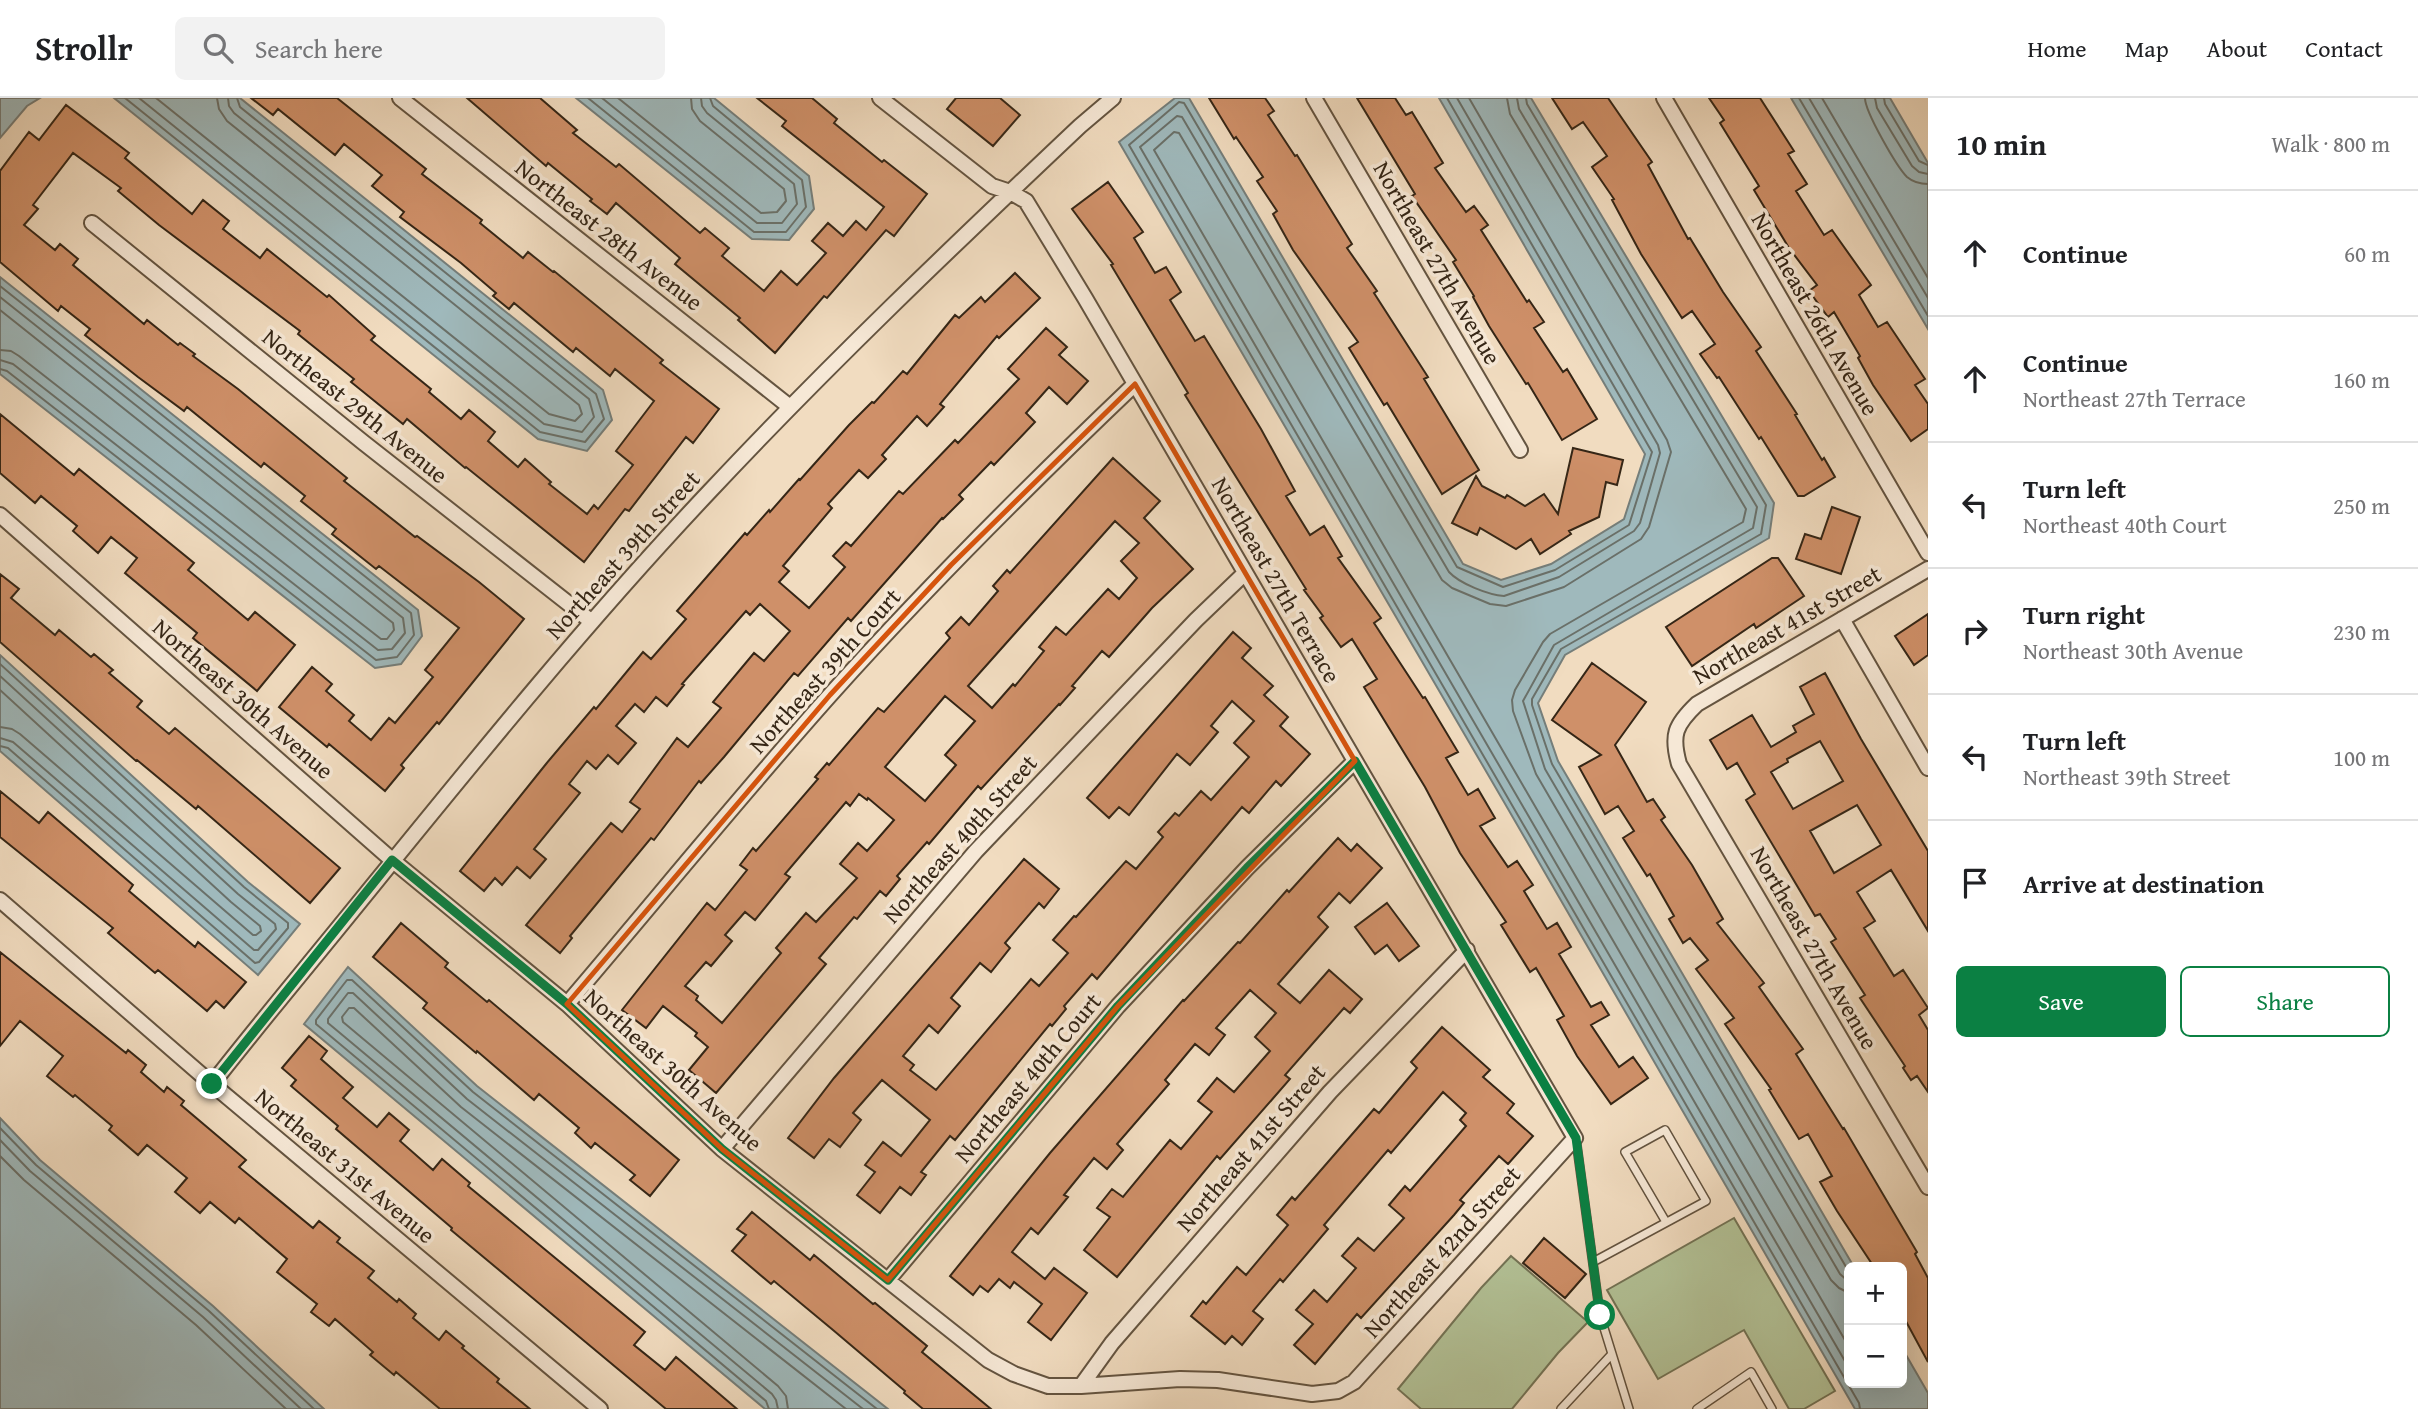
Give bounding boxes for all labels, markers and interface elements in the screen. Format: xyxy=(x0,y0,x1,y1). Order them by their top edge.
search box xyxy=(175,17,665,80)
text: Strollr xyxy=(35,24,133,72)
icon: search xyxy=(199,29,237,67)
text: Search here xyxy=(255,29,383,68)
text: Home xyxy=(2028,31,2087,66)
text: Map xyxy=(2125,31,2169,66)
text: About xyxy=(2207,31,2267,66)
text: Contact xyxy=(2305,31,2383,66)
text: 10 min xyxy=(1956,122,2046,166)
text: Walk · 800 m xyxy=(2271,127,2390,160)
street label: Northeast 28th Avenue xyxy=(508,150,711,319)
street label: Northeast 27th Avenue xyxy=(1365,155,1510,371)
street label: Northeast 26th Avenue xyxy=(1743,206,1888,422)
icon: ahead xyxy=(1956,234,1994,272)
text: Continue xyxy=(2023,234,2128,273)
text: 60 m xyxy=(2344,237,2390,270)
street label: Northeast 29th Avenue xyxy=(255,320,456,492)
text: Continue xyxy=(2023,343,2128,382)
icon: ahead xyxy=(1956,360,1994,398)
text: 160 m xyxy=(2333,363,2390,396)
text: Northeast 27th Terrace xyxy=(2023,382,2246,415)
street label: Northeast 39th Street xyxy=(537,462,708,647)
text: Turn left xyxy=(2023,469,2126,508)
street label: Northeast 27th Terrace xyxy=(1203,470,1350,689)
icon: left xyxy=(1956,486,1994,524)
text: 250 m xyxy=(2333,489,2390,522)
text: Northeast 40th Court xyxy=(2023,508,2227,541)
street label: Northeast 41st Street xyxy=(1686,556,1888,693)
street label: Northeast 39th Court xyxy=(740,580,909,761)
text: Turn right xyxy=(2023,595,2145,634)
street label: Northeast 30th Avenue xyxy=(145,610,342,787)
icon: right xyxy=(1956,612,1994,650)
text: 230 m xyxy=(2333,615,2390,648)
text: Northeast 30th Avenue xyxy=(2023,634,2243,667)
text: Turn left xyxy=(2023,721,2126,760)
icon: left xyxy=(1956,738,1994,776)
text: 100 m xyxy=(2333,741,2390,774)
street label: Northeast 40th Street xyxy=(874,746,1045,931)
text: Northeast 39th Street xyxy=(2023,760,2231,793)
street label: Northeast 27th Avenue xyxy=(1742,840,1887,1056)
icon: arrive xyxy=(1956,864,1994,902)
text: Arrive at destination xyxy=(2023,864,2264,903)
button: Save xyxy=(1956,966,2166,1037)
button: Share xyxy=(2180,966,2390,1037)
street label: Northeast 30th Avenue xyxy=(576,980,770,1160)
street label: Northeast 40th Court xyxy=(946,985,1110,1170)
street label: Northeast 41st Street xyxy=(1168,1056,1334,1239)
route end xyxy=(196,1068,227,1099)
street label: Northeast 31st Avenue xyxy=(248,1080,443,1252)
street label: Northeast 42nd Street xyxy=(1355,1157,1529,1346)
map controls xyxy=(1844,1262,1907,1388)
button: + xyxy=(1844,1262,1907,1325)
route start xyxy=(1584,1299,1615,1330)
button: − xyxy=(1844,1325,1907,1388)

